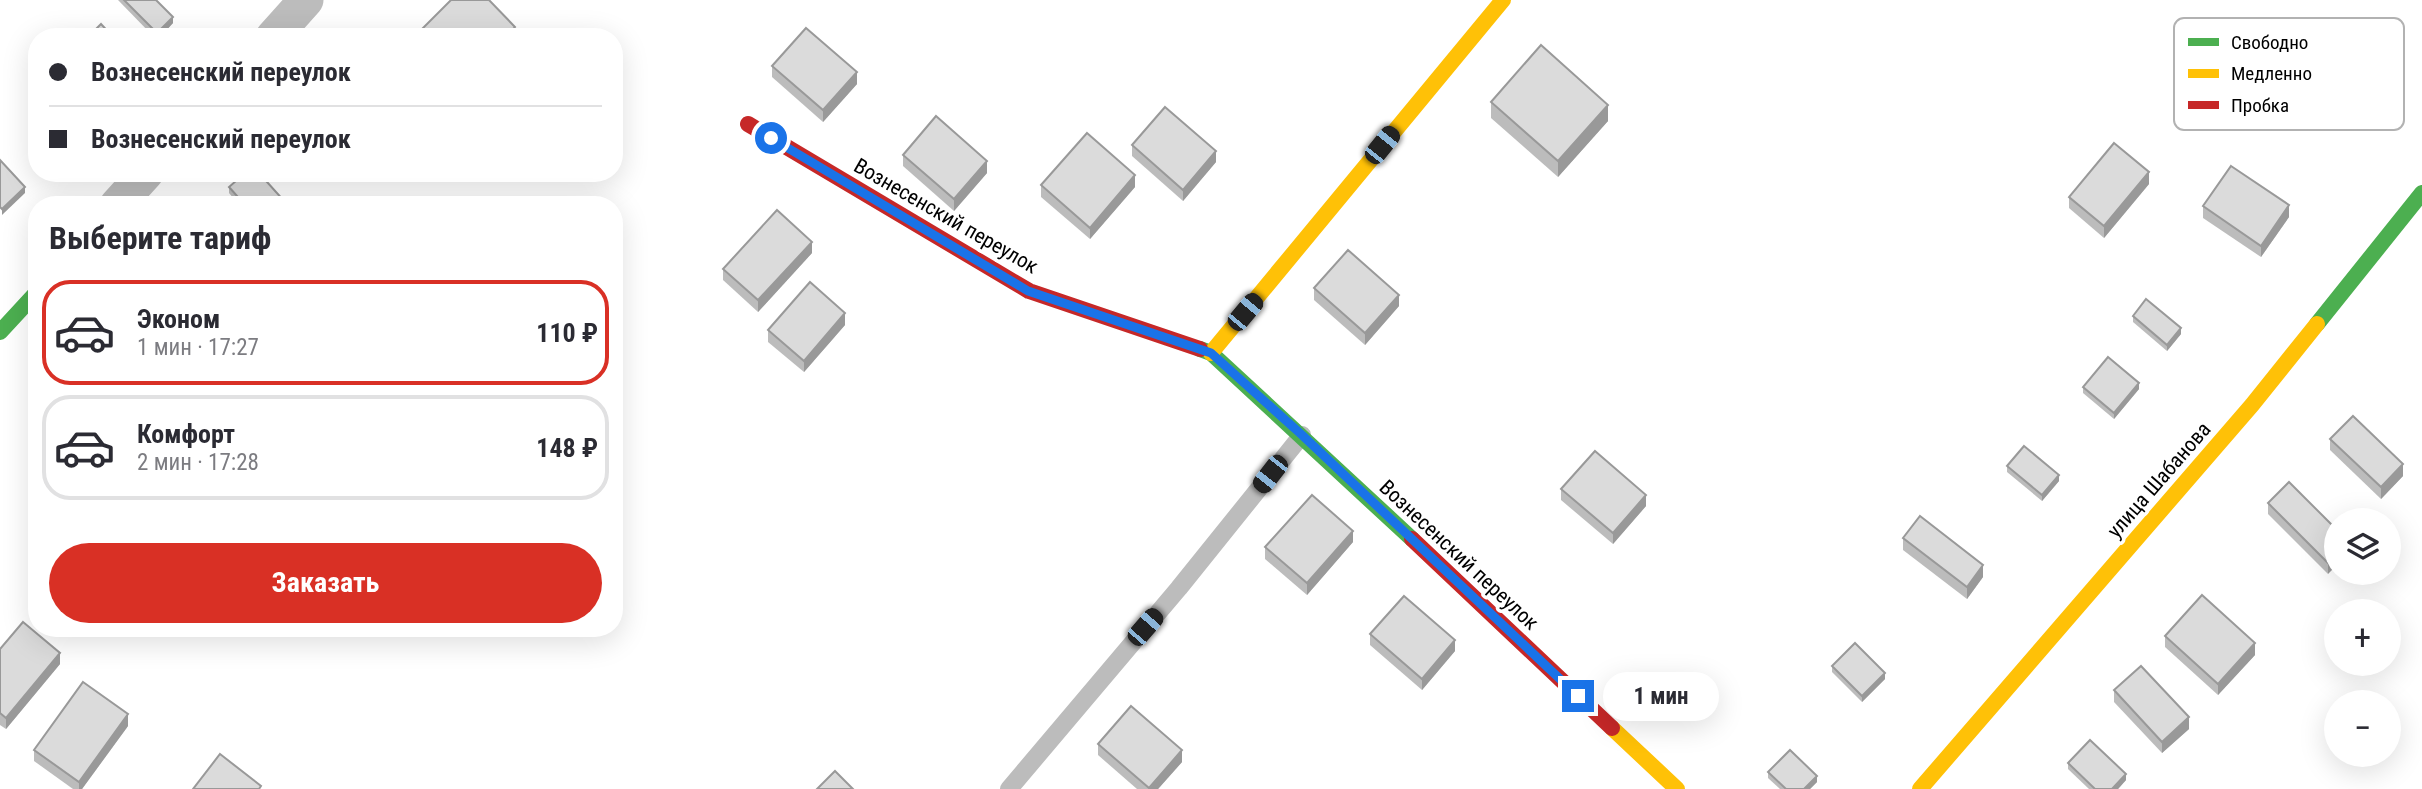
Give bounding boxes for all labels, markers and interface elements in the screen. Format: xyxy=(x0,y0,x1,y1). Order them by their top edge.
legend xyxy=(2174,18,2404,130)
text: Свободно xyxy=(2231,31,2308,54)
text: Вознесенский переулок xyxy=(91,57,351,87)
text: Медленно xyxy=(2231,62,2312,85)
text: Пробка xyxy=(2231,94,2289,117)
route start xyxy=(755,122,787,154)
car xyxy=(1361,122,1404,168)
text: Вознесенский переулок xyxy=(91,124,351,154)
street label: Вознесенский переулок xyxy=(850,154,1042,278)
text: Выберите тариф xyxy=(49,219,271,257)
car xyxy=(1224,289,1267,335)
icon: car xyxy=(53,301,116,364)
text: Эконом xyxy=(137,304,220,334)
text: 110 ₽ xyxy=(536,318,598,348)
text: 1 мин · 17:27 xyxy=(137,334,259,361)
icon: car xyxy=(53,416,116,479)
street label: улица Шабанова xyxy=(2102,417,2216,543)
text: Комфорт xyxy=(137,419,235,449)
text: 148 ₽ xyxy=(536,433,598,463)
text: 2 мин · 17:28 xyxy=(137,449,259,476)
car xyxy=(1249,451,1292,497)
street label: Вознесенский переулок xyxy=(1375,475,1543,635)
map controls xyxy=(2324,508,2401,767)
button: layers xyxy=(2324,508,2401,585)
button: Заказать xyxy=(49,543,602,623)
button: + xyxy=(2324,599,2401,676)
car xyxy=(1124,604,1167,650)
callout: 1 мин xyxy=(1602,672,1718,720)
route end xyxy=(1562,680,1594,712)
text: 1 мин xyxy=(1633,683,1689,710)
button: − xyxy=(2324,690,2401,767)

